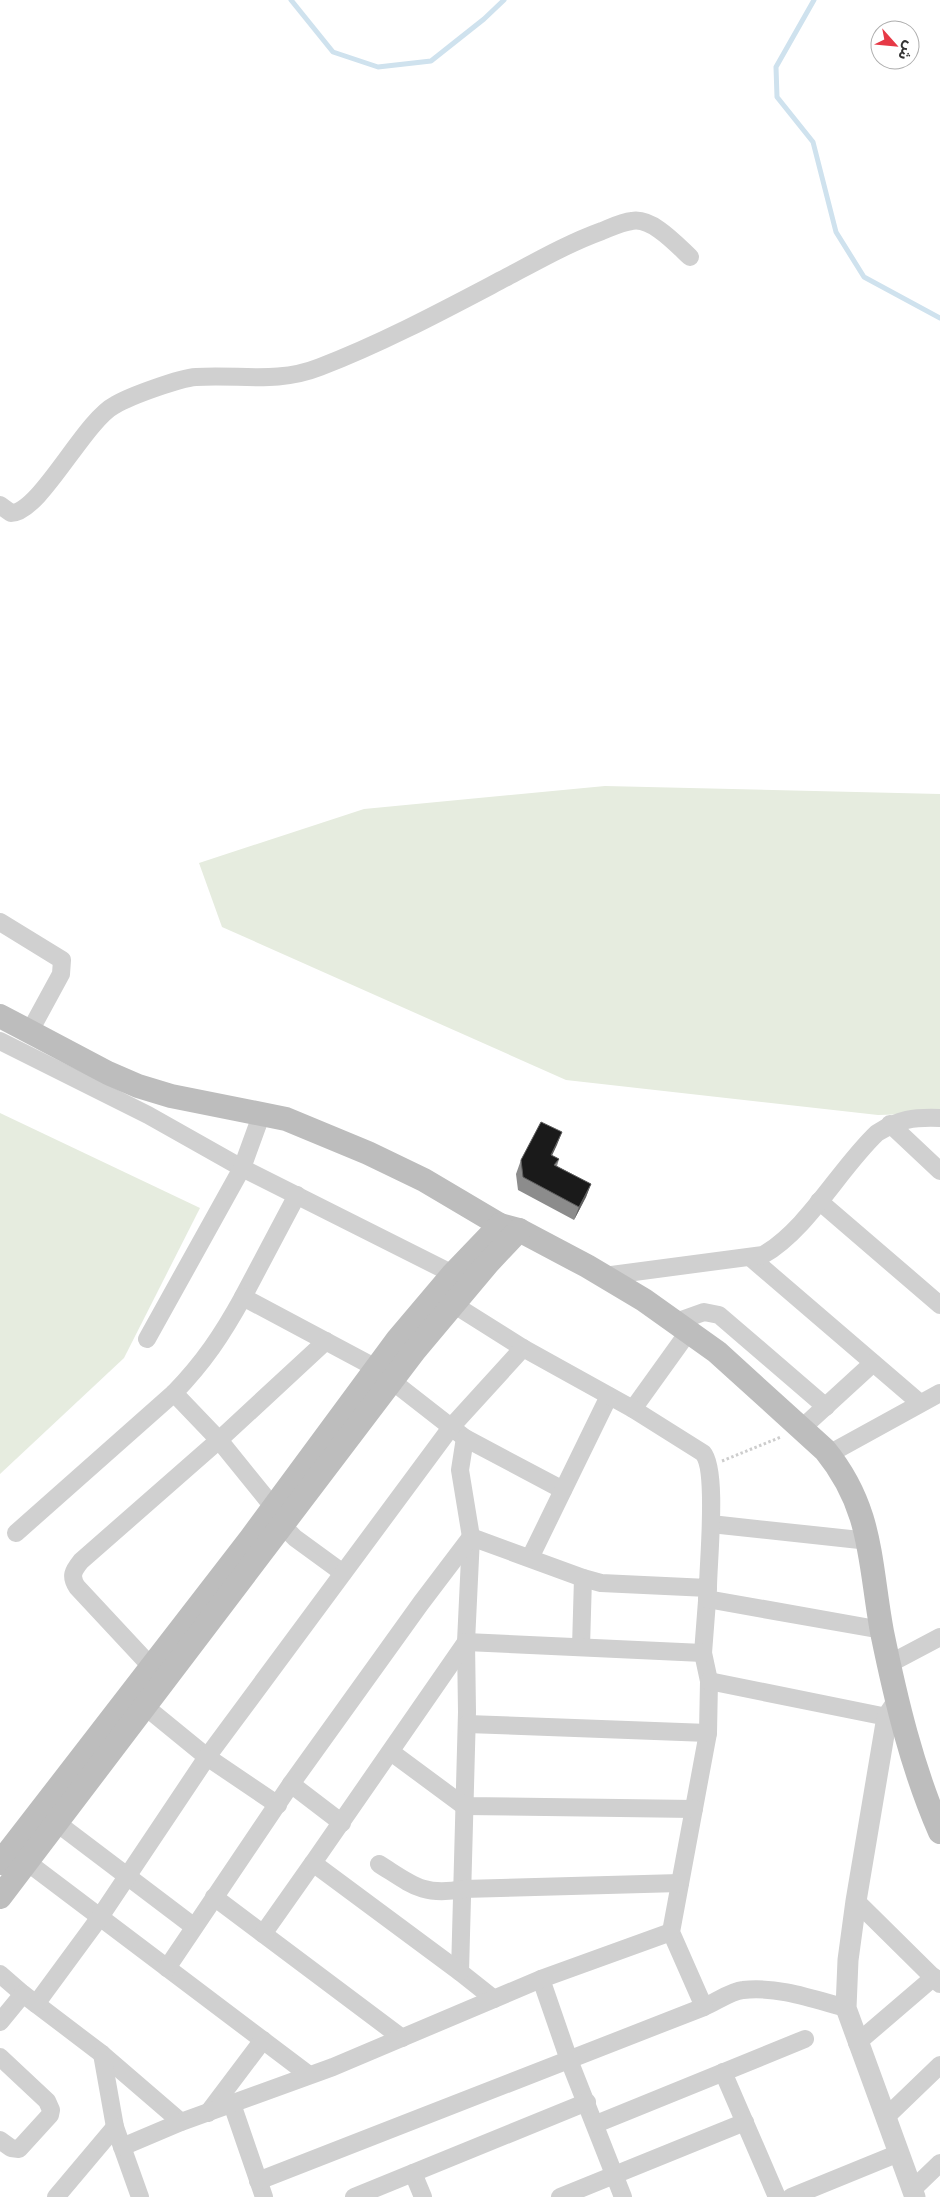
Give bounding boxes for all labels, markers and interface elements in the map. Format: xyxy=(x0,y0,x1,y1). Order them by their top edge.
north arrow xyxy=(870,20,920,70)
text: ش xyxy=(893,38,921,64)

